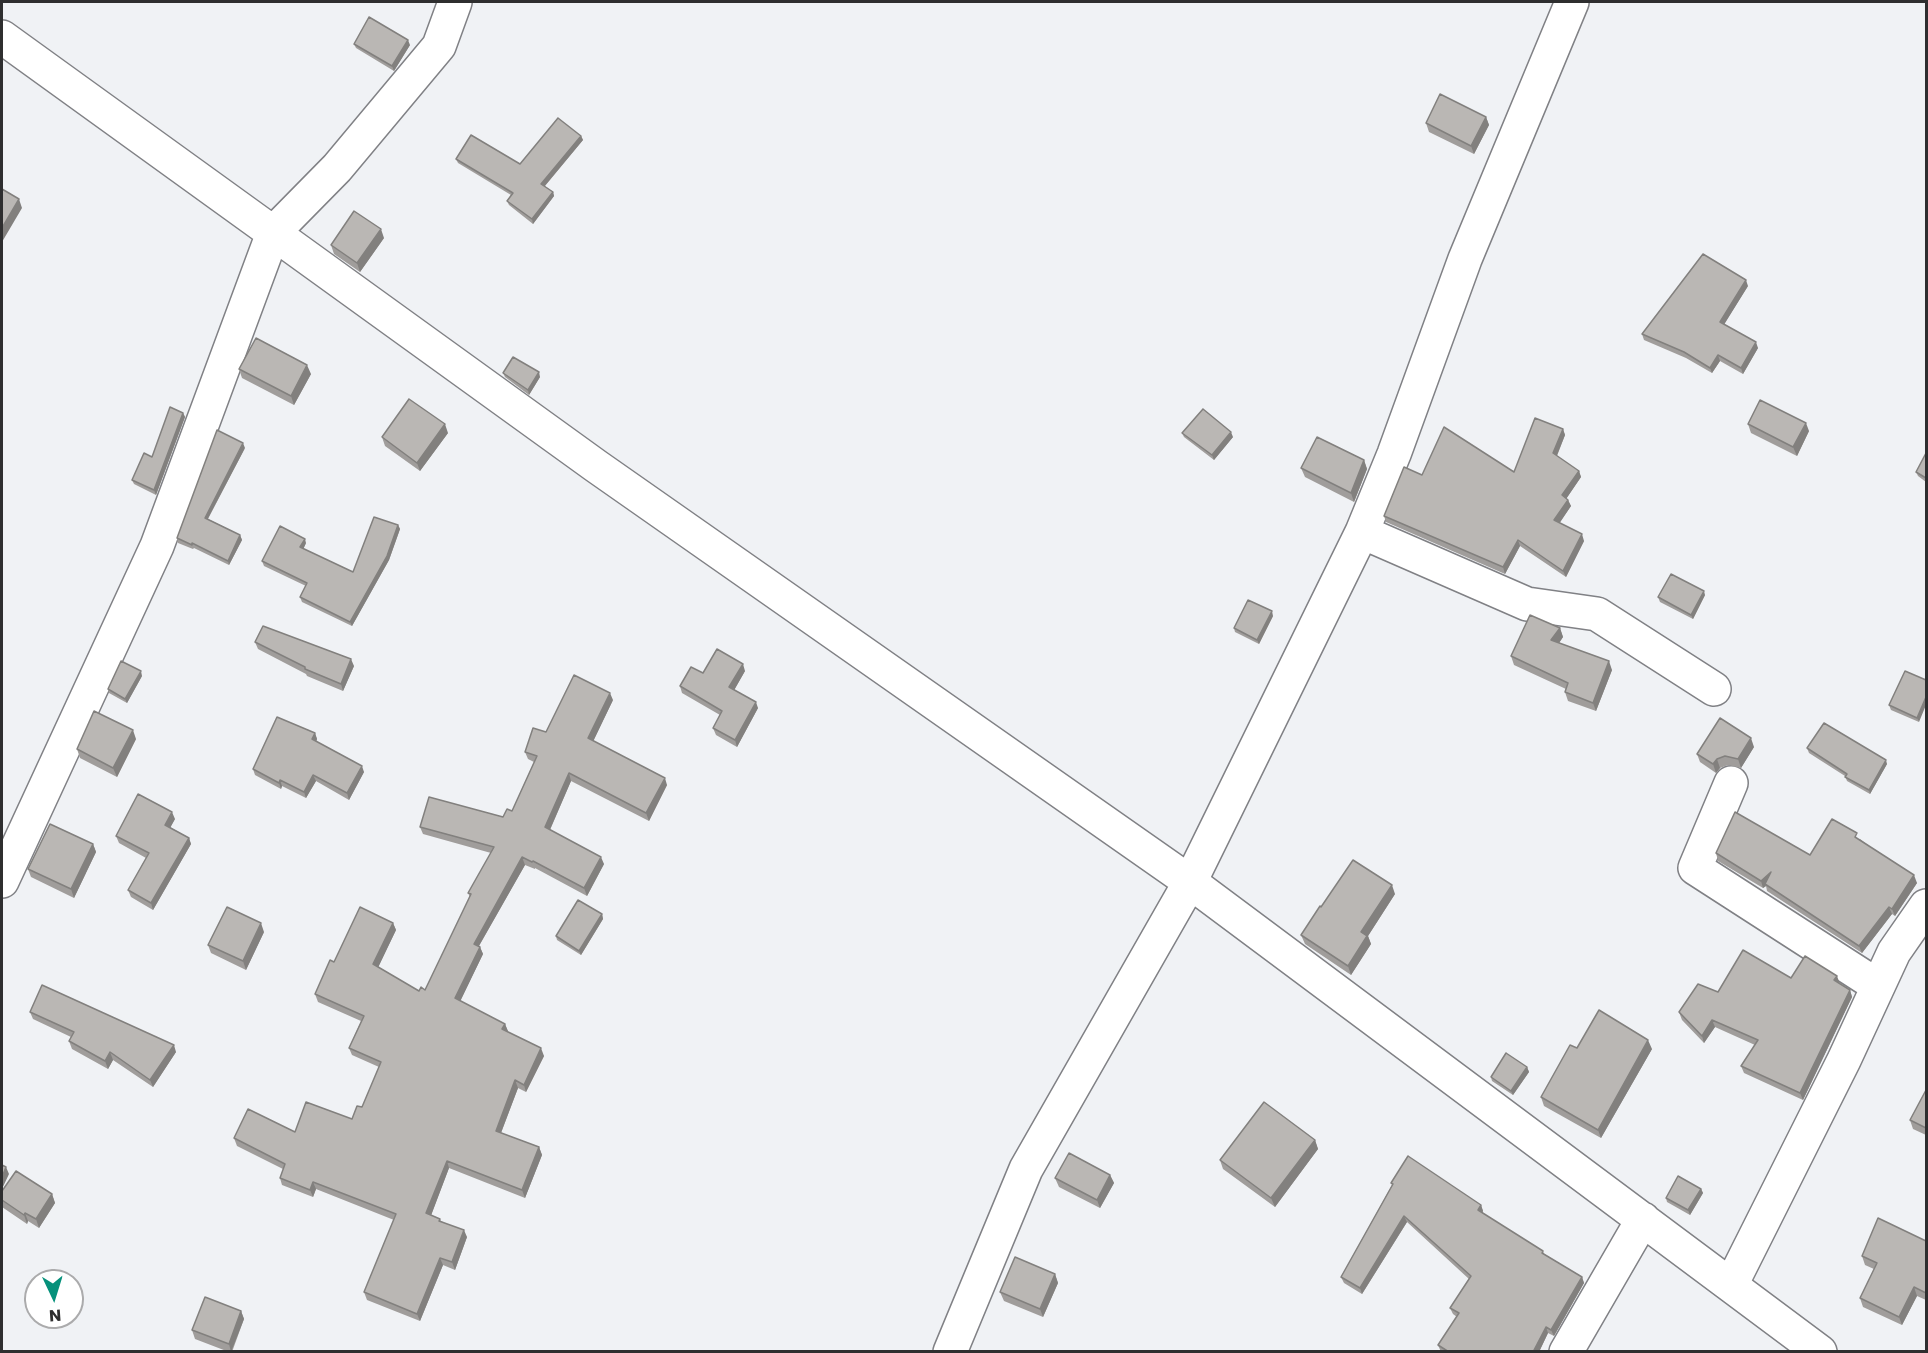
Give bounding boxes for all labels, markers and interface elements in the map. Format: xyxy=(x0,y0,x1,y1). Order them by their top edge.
north arrow xyxy=(24,1269,84,1329)
text: N xyxy=(48,1304,62,1327)

